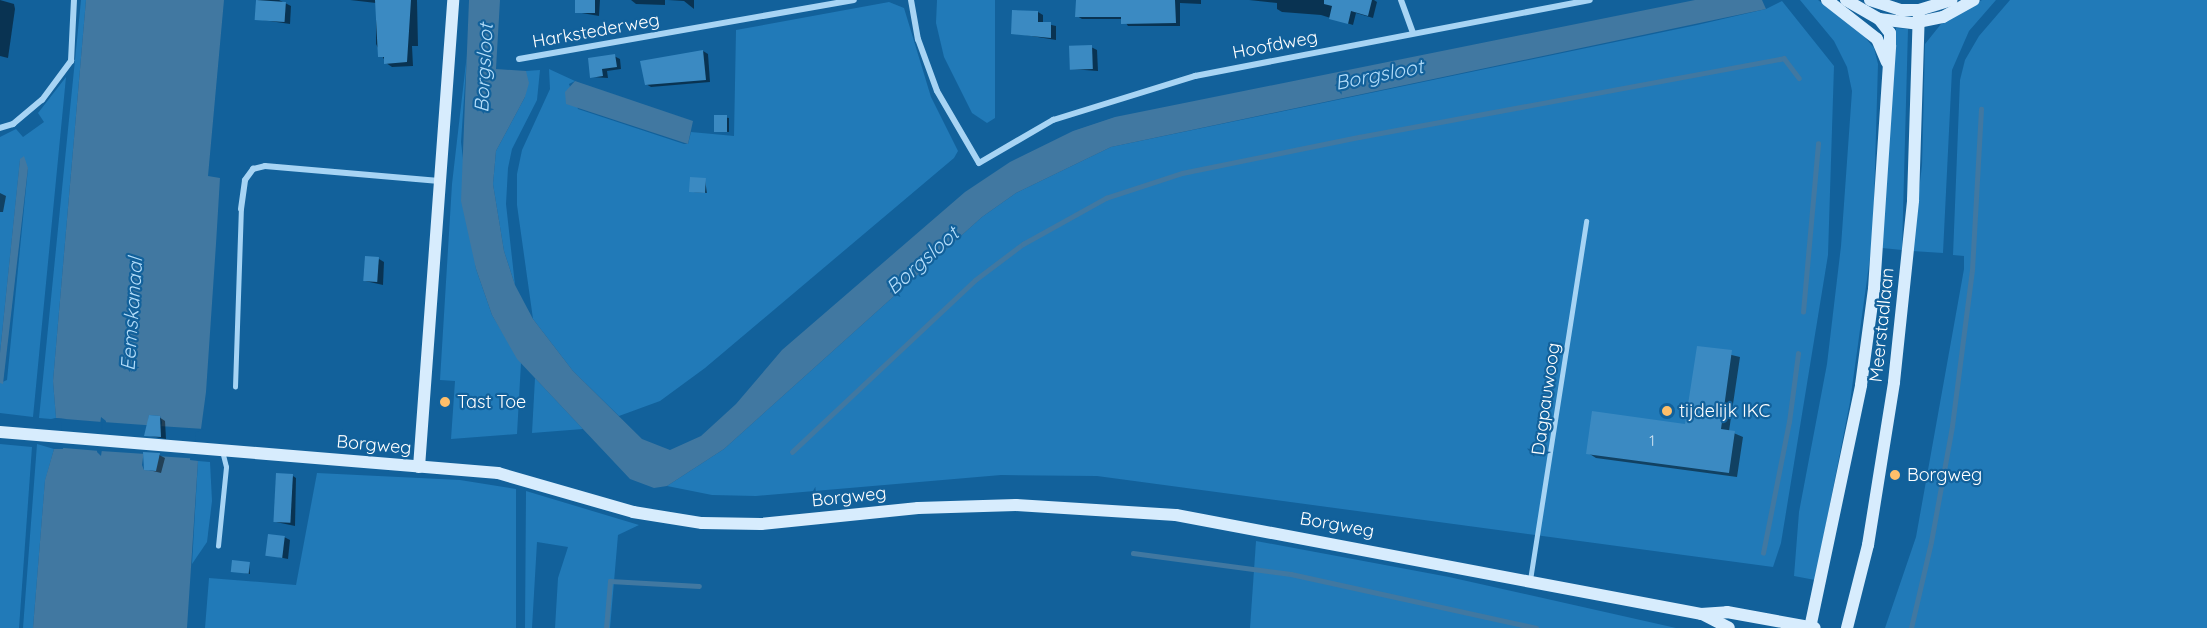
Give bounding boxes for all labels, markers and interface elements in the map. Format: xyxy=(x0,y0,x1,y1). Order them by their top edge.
street label: Harkstederweg xyxy=(531,9,661,53)
water label: Borgsloot xyxy=(469,23,497,113)
street label: Hoofdweg xyxy=(1231,26,1319,64)
water label: Borgsloot xyxy=(1333,54,1425,94)
water label: Borgsloot xyxy=(881,221,963,299)
water label: Eemskanaal xyxy=(115,257,147,371)
street label: Meerstadlaan xyxy=(1865,267,1899,383)
street label: Dagpauwoog xyxy=(1527,341,1565,457)
place label: Tast Toe xyxy=(457,391,526,413)
marker: Tast Toe xyxy=(438,395,452,409)
place label: tijdelijk IKC xyxy=(1679,400,1770,422)
marker: tijdelijk IKC xyxy=(1660,404,1674,418)
street label: Borgweg xyxy=(336,431,412,459)
house number: 1 xyxy=(1649,432,1655,450)
place label: Borgweg xyxy=(1907,464,1982,486)
marker: Borgweg xyxy=(1888,468,1902,482)
street label: Borgweg xyxy=(810,482,888,512)
street label: Borgweg xyxy=(1298,508,1376,542)

